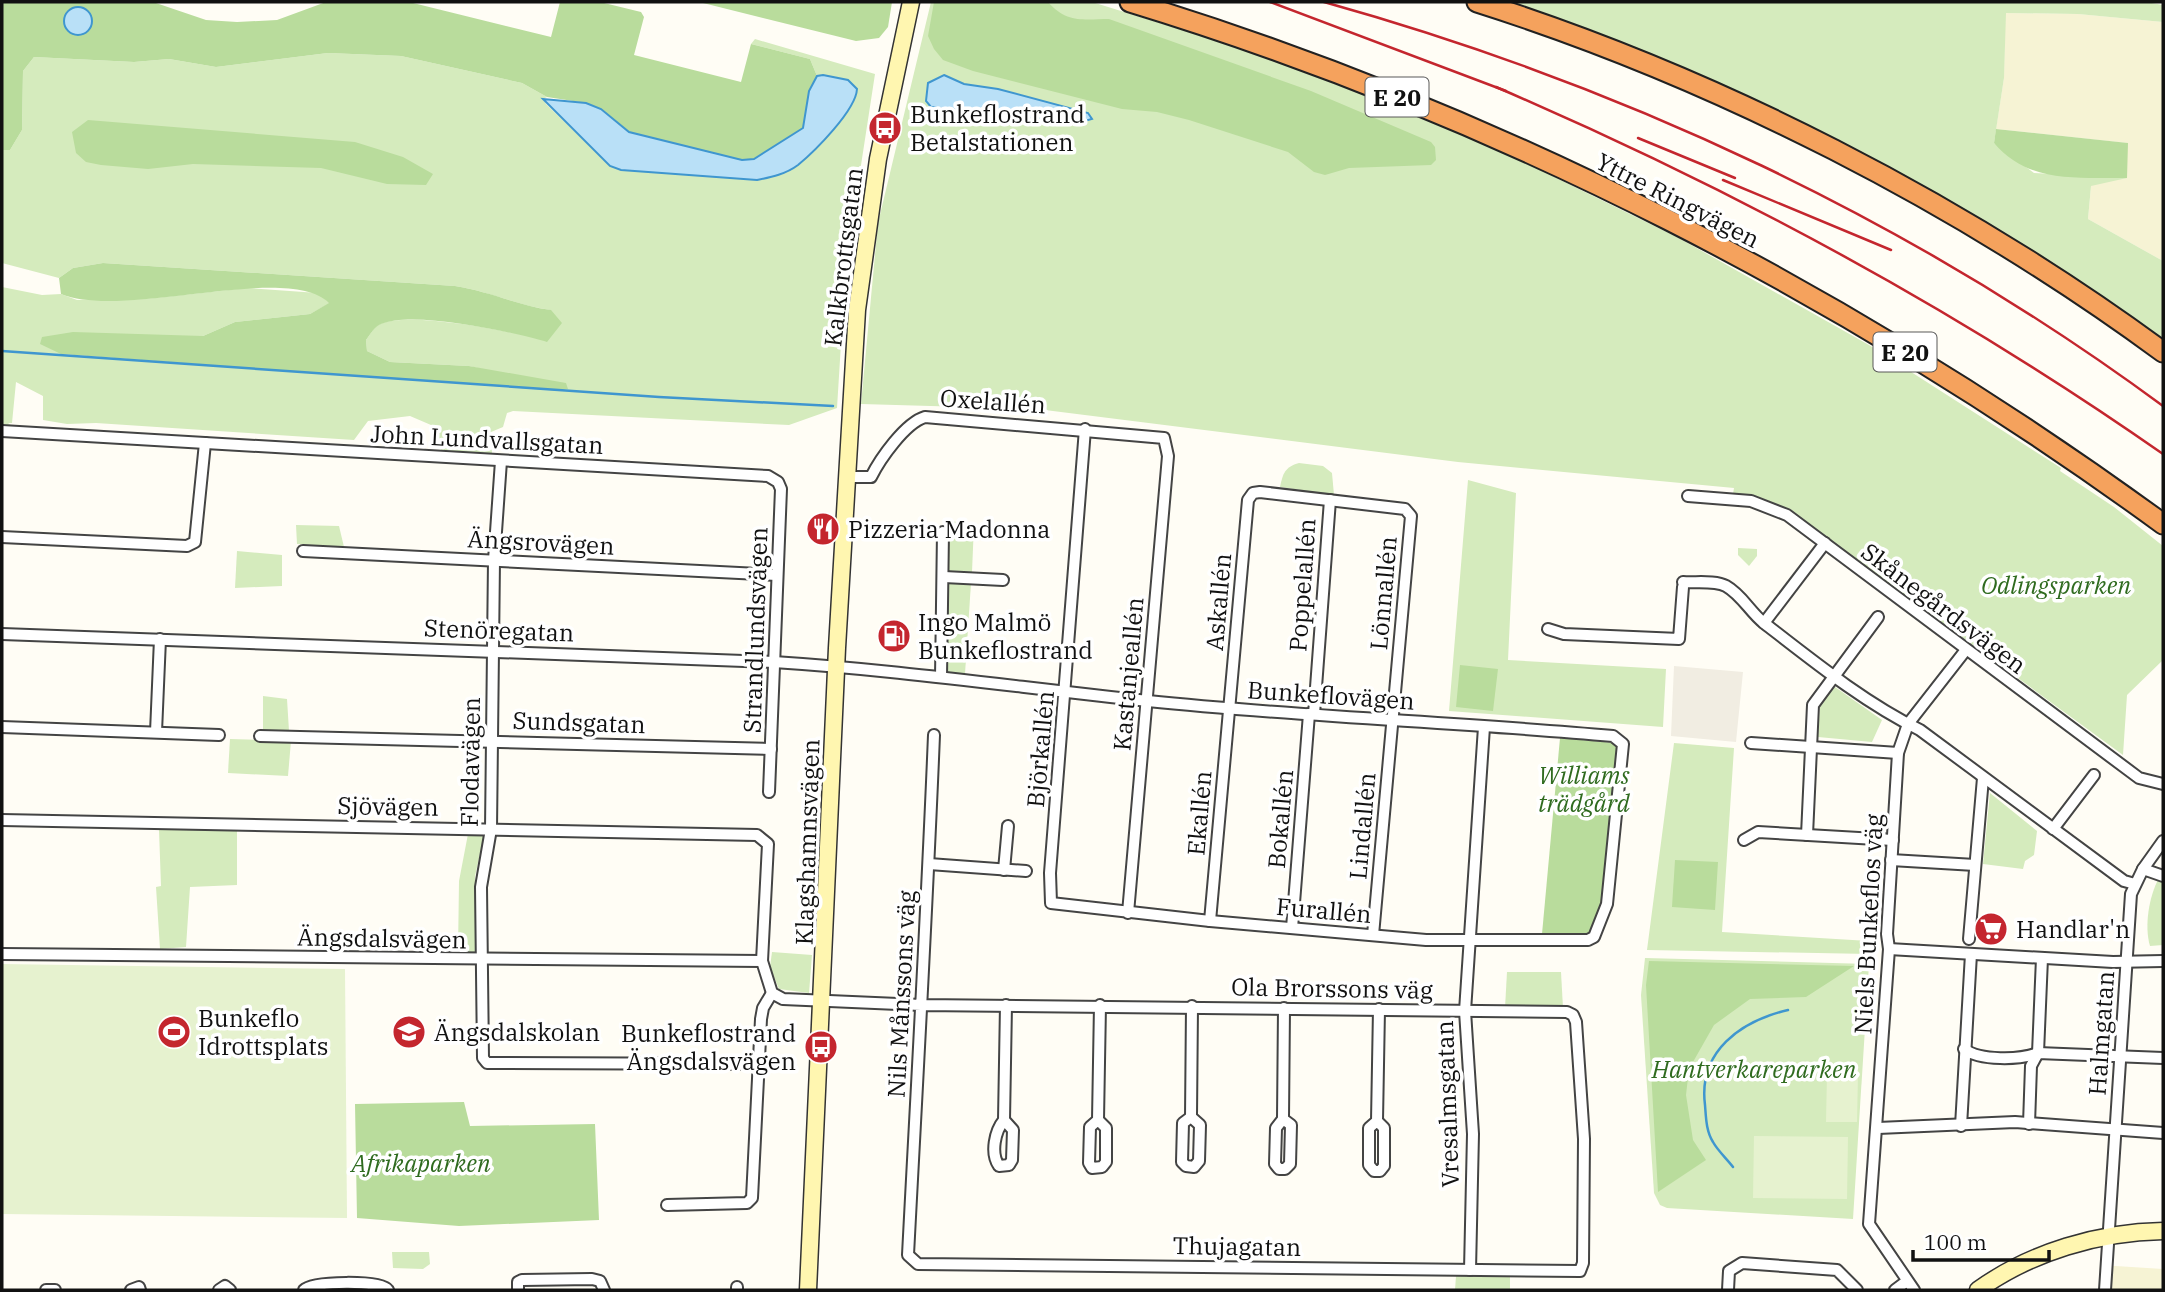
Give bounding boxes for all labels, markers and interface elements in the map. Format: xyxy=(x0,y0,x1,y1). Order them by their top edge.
road number: E 20 xyxy=(1366,78,1428,116)
place label: Bunkeflostrand Betalstationen xyxy=(910,98,1085,158)
bus stop icon: Bunkeflostrand Betalstationen xyxy=(866,109,904,147)
street label: Yttre Ringvägen xyxy=(1591,145,1765,255)
street label: Kalkbrottsgatan xyxy=(816,166,870,348)
road number: E 20 xyxy=(1874,332,1937,372)
street label: Oxelallén xyxy=(939,381,1047,421)
street label: John Lundvallsgatan xyxy=(370,417,604,461)
restaurant icon: Pizzeria Madonna xyxy=(804,510,842,548)
place label: Pizzeria Madonna xyxy=(848,513,1050,545)
street label: Poppelallén xyxy=(1281,517,1323,653)
street label: Ängsrovägen xyxy=(467,522,615,562)
street label: Strandlundsvägen xyxy=(735,526,775,734)
street label: Lönnallén xyxy=(1362,535,1404,651)
street label: Skånegårdsvägen xyxy=(1855,535,2033,681)
street label: Askallén xyxy=(1198,552,1238,652)
park label: Odlingsparken xyxy=(1981,569,2131,601)
street label: Kastanjeallén xyxy=(1105,596,1151,752)
place label: Ingo Malmö Bunkeflostrand xyxy=(918,606,1093,666)
street label: Stenöregatan xyxy=(423,611,575,649)
fuel station icon: Ingo Malmö Bunkeflostrand xyxy=(875,617,913,655)
street label: Bunkeflovägen xyxy=(1246,673,1416,717)
street label: Björkallén xyxy=(1019,689,1061,809)
street label: Flodavägen xyxy=(453,697,487,827)
street label: Sundsgatan xyxy=(512,704,646,740)
street label: Klagshamnsvägen xyxy=(787,738,827,946)
park label: Williams trädgård xyxy=(1538,759,1631,819)
street label: Bokallén xyxy=(1260,768,1300,870)
street label: Ekallén xyxy=(1179,769,1219,857)
street label: Lindallén xyxy=(1341,771,1383,881)
street label: Sjövägen xyxy=(337,789,439,823)
street label: Niels Bunkeflos väg xyxy=(1846,813,1890,1035)
street label: Nils Månssons väg xyxy=(880,889,922,1099)
street label: Furallén xyxy=(1275,890,1373,930)
supermarket icon: Handlar'n xyxy=(1972,910,2010,948)
place label: Handlar'n xyxy=(2016,913,2130,945)
street label: Ängsdalsvägen xyxy=(297,921,467,955)
street label: Ola Brorssons väg xyxy=(1231,970,1433,1006)
street label: Halmgatan xyxy=(2081,970,2121,1096)
place label: Bunkeflo Idrottsplats xyxy=(198,1002,328,1062)
sports icon: Bunkeflo Idrottsplats xyxy=(155,1013,193,1051)
school or university icon: Ängsdalskolan xyxy=(390,1013,428,1051)
place label: Ängsdalskolan xyxy=(434,1016,600,1048)
place label: Bunkeflostrand Ängsdalsvägen xyxy=(621,1017,796,1077)
street label: Vresalmsgatan xyxy=(1428,1020,1466,1188)
bus stop icon: Bunkeflostrand Ängsdalsvägen xyxy=(802,1028,840,1066)
park label: Hantverkareparken xyxy=(1651,1053,1857,1085)
park label: Afrikaparken xyxy=(349,1147,491,1179)
scale bar xyxy=(1913,1218,2050,1262)
text: 100 m xyxy=(1924,1228,1987,1256)
street label: Thujagatan xyxy=(1172,1229,1302,1263)

